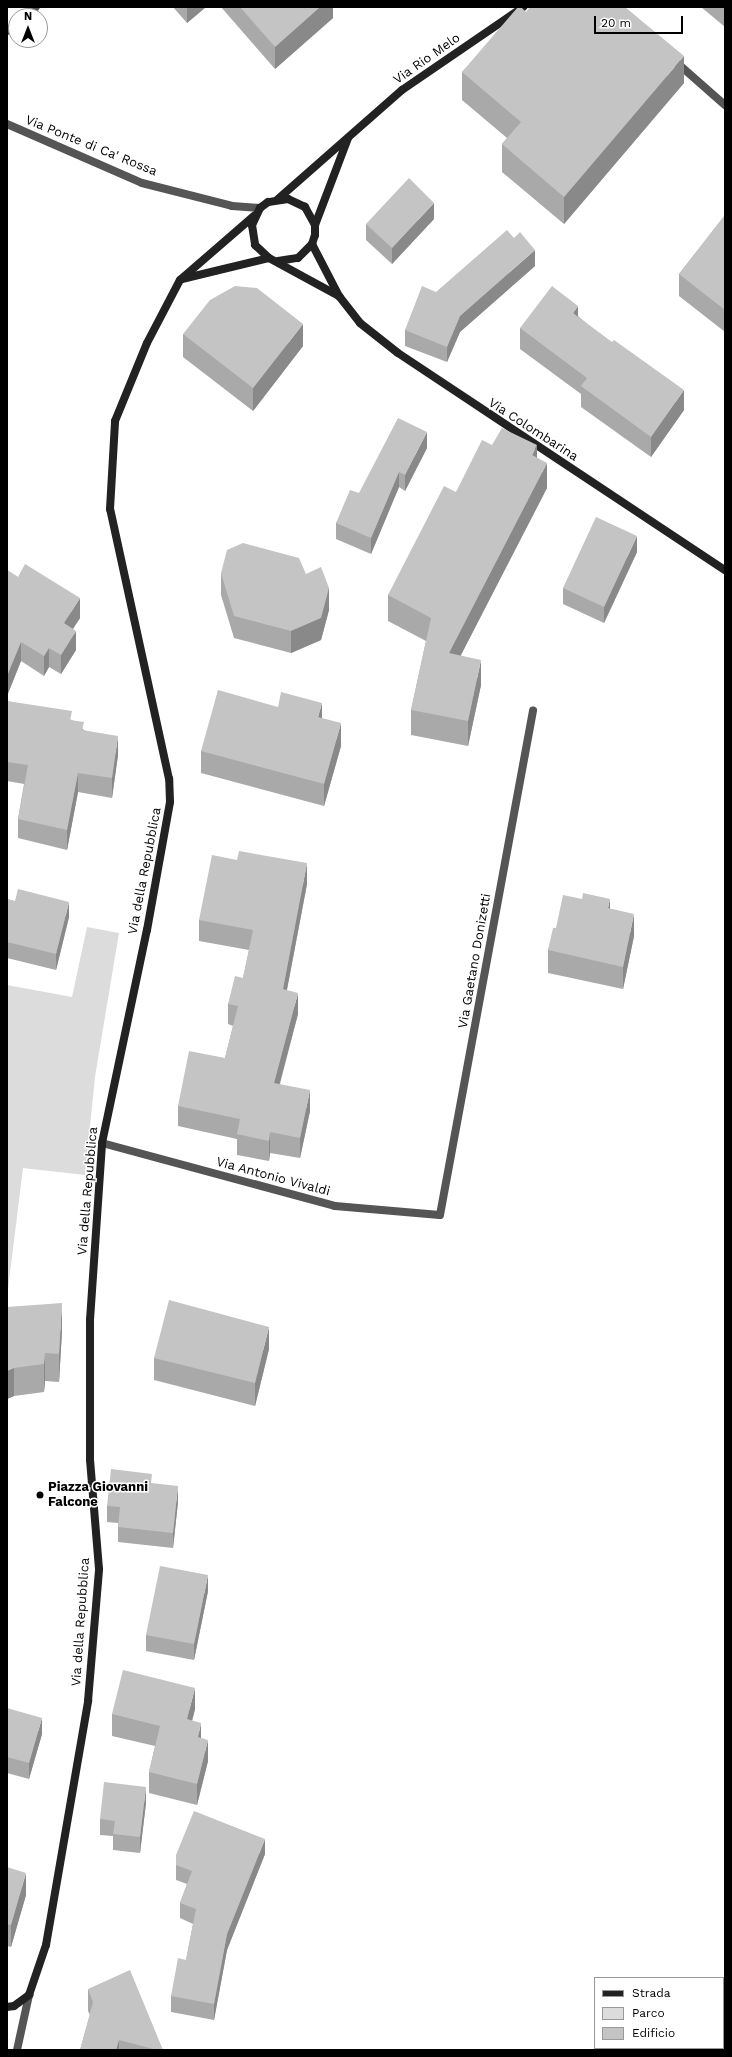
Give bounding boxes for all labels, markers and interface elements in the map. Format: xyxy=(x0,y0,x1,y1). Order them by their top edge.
north arrow xyxy=(8,8,48,48)
scale bar xyxy=(596,8,685,34)
text: N xyxy=(24,10,32,23)
text: 20 m xyxy=(601,16,631,30)
street label: Via Rio Melo xyxy=(390,30,464,88)
street label: Via Ponte di Ca' Rossa xyxy=(23,112,159,180)
street label: Via Colombarina xyxy=(485,395,581,465)
street label: Via della Repubblica xyxy=(125,806,165,936)
street label: Via Gaetano Donizetti xyxy=(455,892,495,1030)
street label: Via della Repubblica xyxy=(75,1126,101,1256)
street label: Via Antonio Vivaldi xyxy=(214,1154,332,1200)
place label: Piazza Giovanni Falcone xyxy=(48,1480,148,1511)
marker: Piazza Giovanni Falcone xyxy=(35,1490,45,1500)
street label: Via della Repubblica xyxy=(69,1557,93,1687)
legend xyxy=(594,1977,724,2049)
text: Strada xyxy=(632,1986,671,2000)
text: Parco xyxy=(632,2006,665,2020)
text: Edificio xyxy=(632,2026,675,2040)

